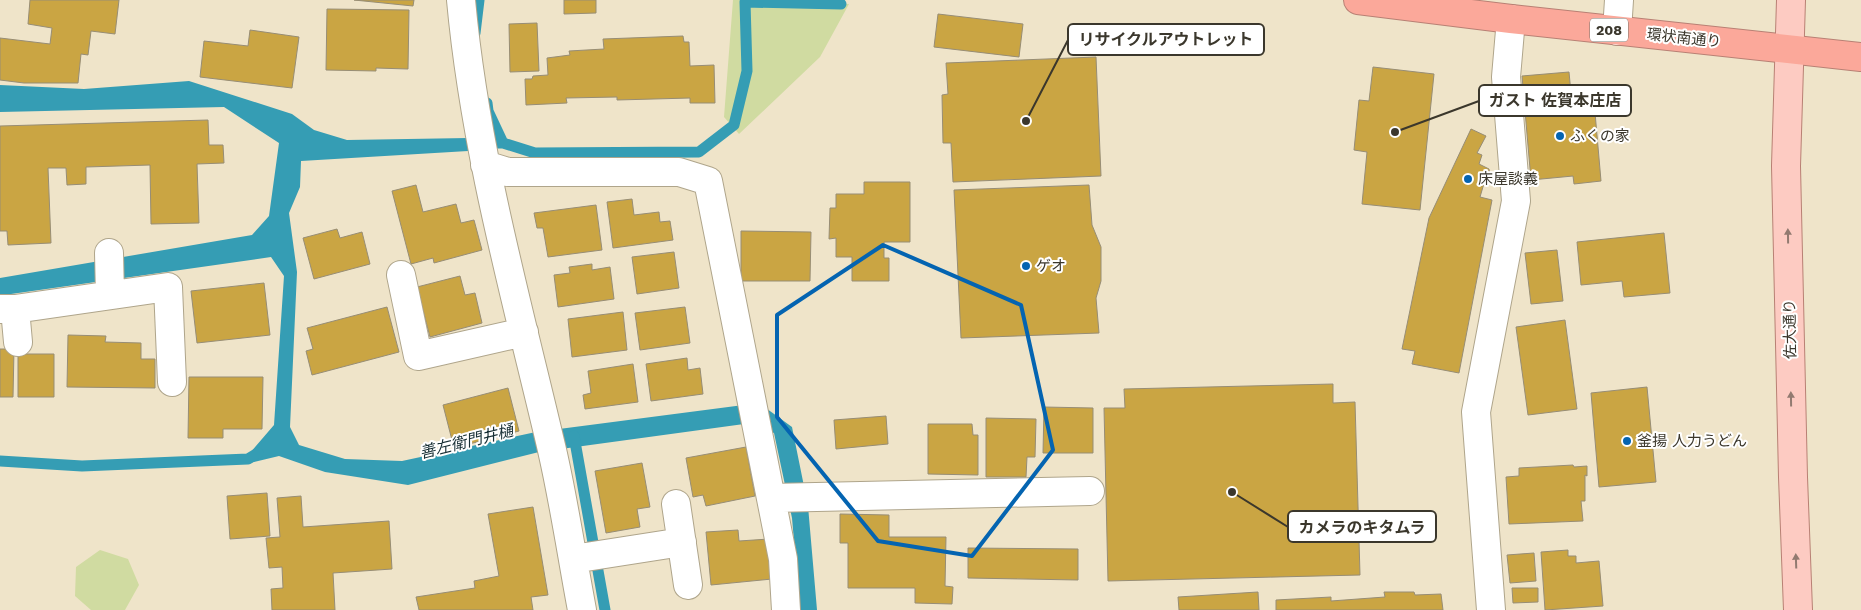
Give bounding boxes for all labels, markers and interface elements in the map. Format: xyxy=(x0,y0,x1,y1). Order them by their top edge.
road number: 208 xyxy=(1590,18,1628,42)
callout: リサイクルアウトレット xyxy=(1068,24,1264,55)
street label: 環状南通り xyxy=(1646,25,1722,51)
text: リサイクルアウトレット xyxy=(1078,30,1254,49)
callout: ガスト 佐賀本庄店 xyxy=(1479,85,1631,116)
text: ガスト 佐賀本庄店 xyxy=(1489,91,1621,110)
place label: ふくの家 xyxy=(1570,127,1630,145)
marker: ふくの家 xyxy=(1554,130,1566,142)
place label: 床屋談義 xyxy=(1478,170,1538,188)
marker: 床屋談義 xyxy=(1462,173,1474,185)
one-way arrow xyxy=(1783,228,1791,244)
place label: ゲオ xyxy=(1036,257,1066,275)
marker: ゲオ xyxy=(1020,260,1032,272)
street label: 佐大通り xyxy=(1780,299,1800,359)
one-way arrow xyxy=(1787,391,1795,407)
water label: 善左衛門井樋 xyxy=(417,420,518,462)
place label: 釜揚 人力うどん xyxy=(1637,432,1747,450)
marker: 釜揚 人力うどん xyxy=(1621,435,1633,447)
callout: カメラのキタムラ xyxy=(1288,511,1436,542)
text: カメラのキタムラ xyxy=(1298,518,1426,537)
one-way arrow xyxy=(1792,553,1800,569)

